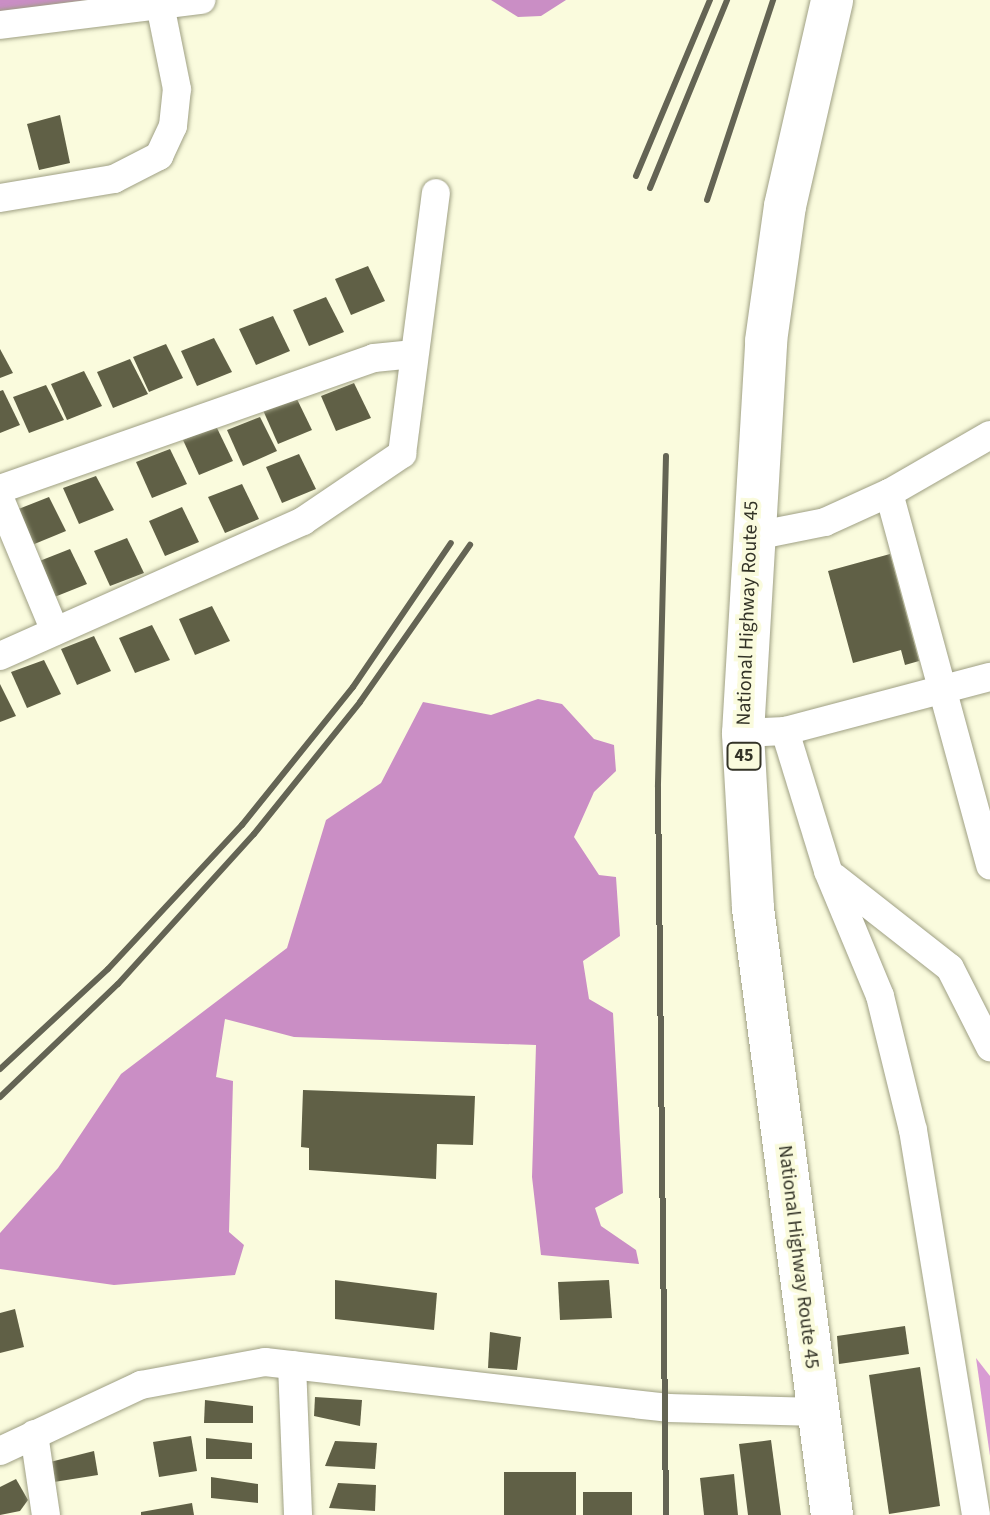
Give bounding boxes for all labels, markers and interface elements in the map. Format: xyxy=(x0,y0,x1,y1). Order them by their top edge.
street label: National Highway Route 45 xyxy=(732,500,764,726)
road number: 45 xyxy=(726,742,762,770)
street label: National Highway Route 45 xyxy=(772,1144,824,1370)

